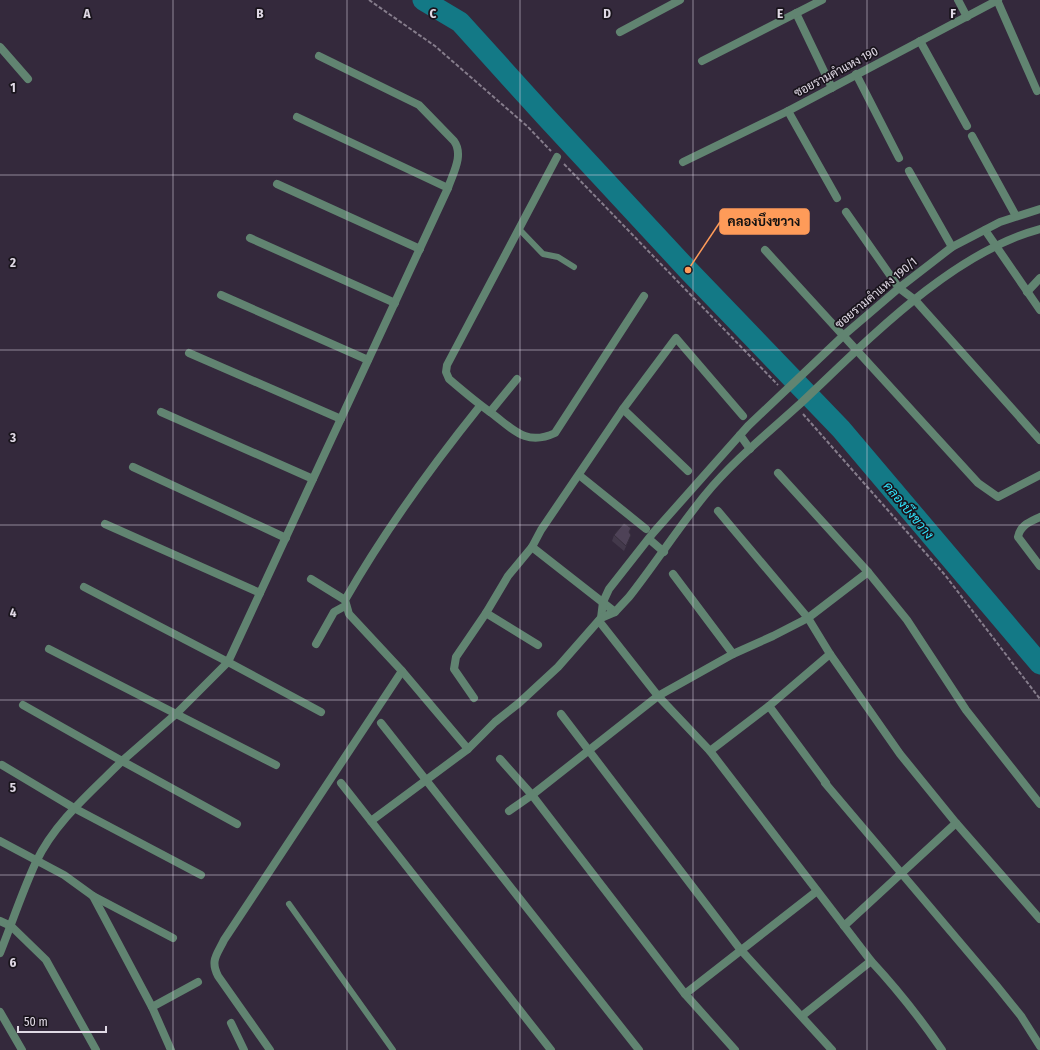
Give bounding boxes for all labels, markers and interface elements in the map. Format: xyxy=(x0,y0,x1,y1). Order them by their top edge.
text: A xyxy=(82,6,91,21)
text: B xyxy=(256,6,264,21)
text: C xyxy=(430,6,437,21)
text: D xyxy=(603,6,611,21)
text: E xyxy=(777,6,783,21)
text: F xyxy=(950,6,956,21)
street label: ซอยรามคำแหง 190 xyxy=(792,44,880,100)
text: 1 xyxy=(10,80,16,95)
callout: คลองบึงขวาง xyxy=(720,209,809,234)
text: คลองบึงขวาง xyxy=(728,212,800,229)
text: 2 xyxy=(9,255,16,270)
street label: ซอยรามคำแหง 190/1 xyxy=(832,255,920,331)
text: 3 xyxy=(9,430,16,445)
water label: คลองบึงขวาง xyxy=(880,478,938,542)
text: 4 xyxy=(10,605,17,620)
text: 5 xyxy=(10,780,16,795)
text: 6 xyxy=(10,955,17,970)
scale bar xyxy=(18,1008,106,1034)
text: 50 m xyxy=(24,1015,48,1029)

